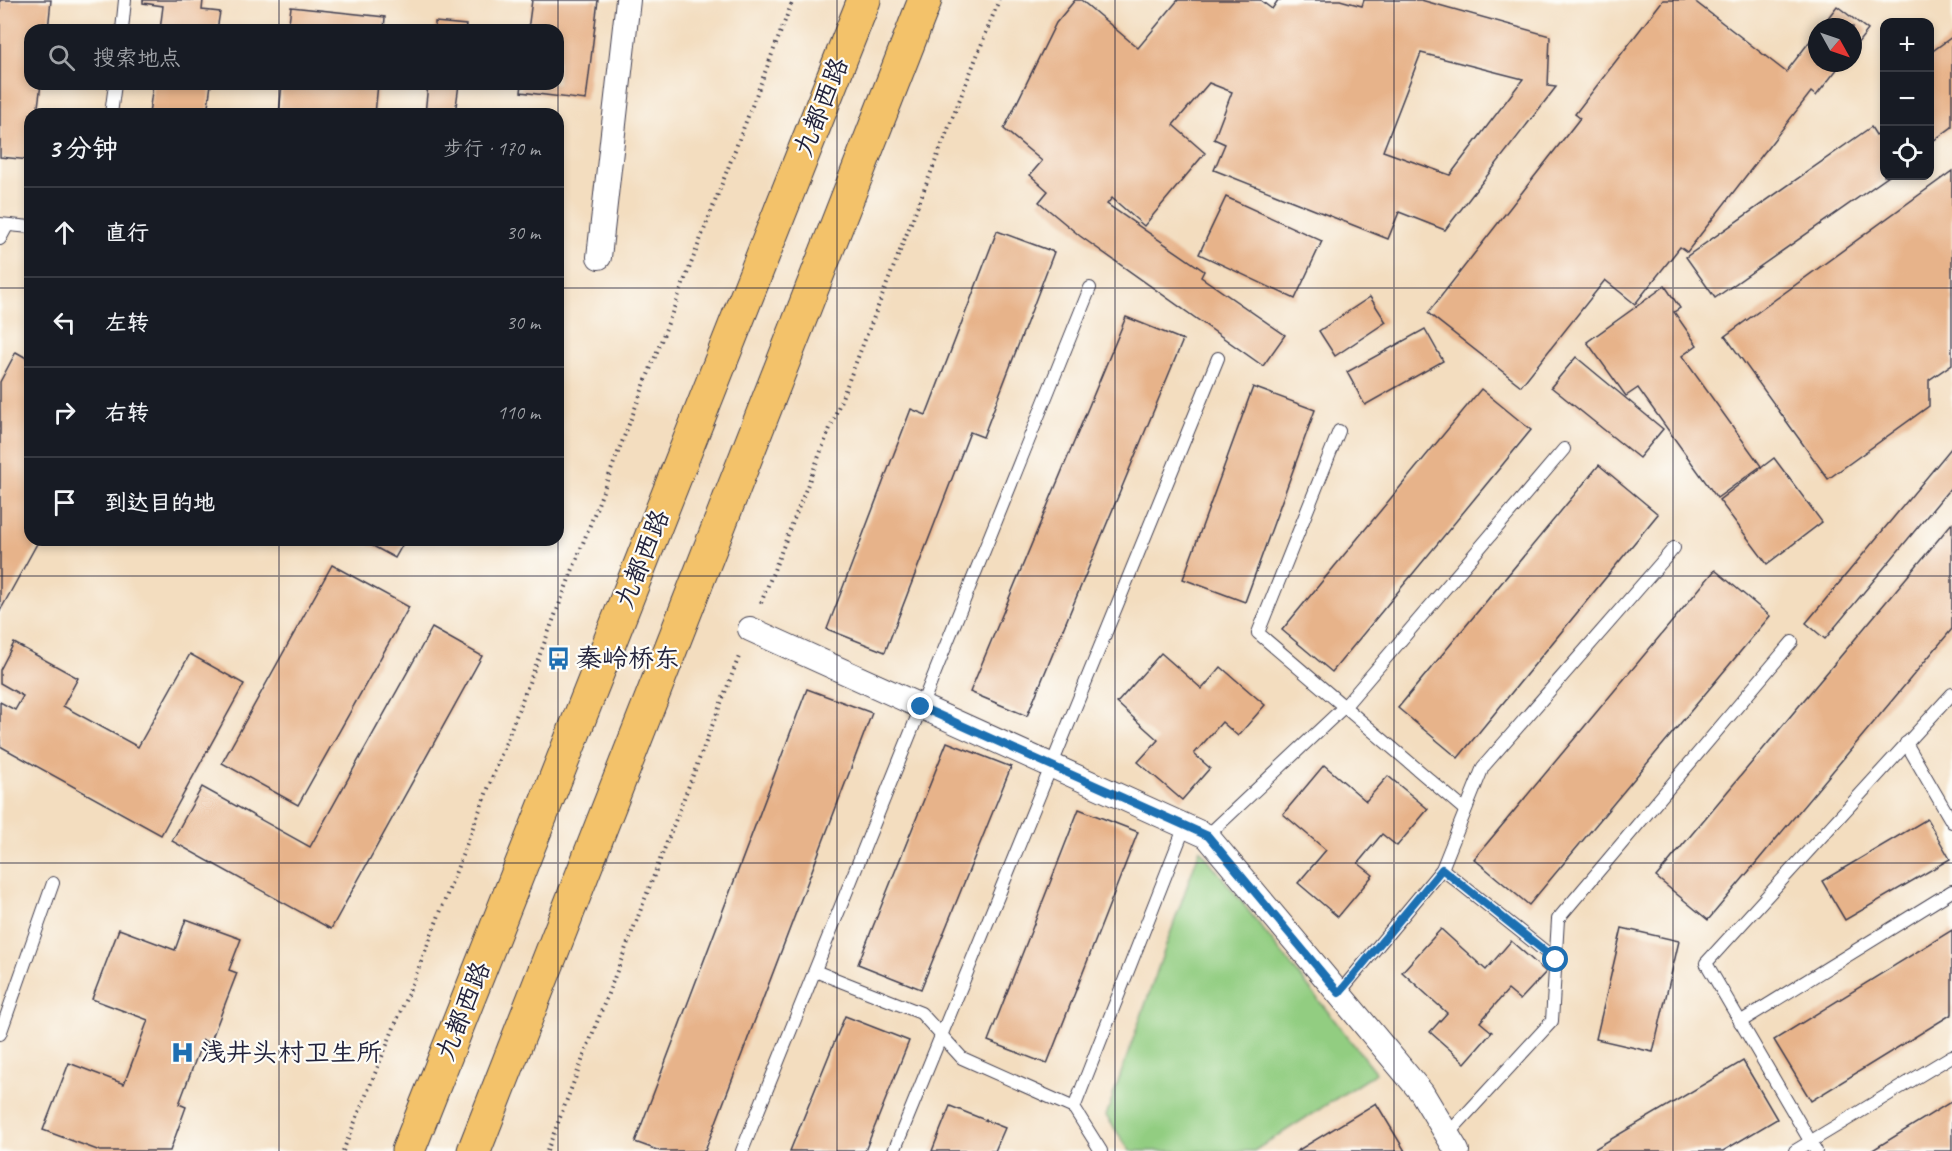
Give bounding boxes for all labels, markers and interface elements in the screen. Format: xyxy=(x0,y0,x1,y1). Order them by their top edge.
north arrow xyxy=(1808,18,1862,72)
map controls xyxy=(1880,18,1934,180)
button: + xyxy=(1880,18,1934,72)
search box xyxy=(24,24,564,90)
icon: search xyxy=(45,41,78,74)
text: 搜索地点 xyxy=(93,44,181,72)
street label: 九都西路 xyxy=(786,53,856,161)
button: − xyxy=(1880,72,1934,126)
button: locate xyxy=(1880,126,1934,180)
text: 3 分钟 xyxy=(48,132,118,165)
text: 步行 · 170 m xyxy=(444,136,540,161)
icon: ahead xyxy=(48,216,81,249)
text: 直行 xyxy=(105,219,149,247)
text: 30 m xyxy=(506,220,540,245)
icon: left xyxy=(48,306,81,339)
text: 左转 xyxy=(105,309,149,337)
text: 30 m xyxy=(506,310,540,335)
icon: right xyxy=(48,396,81,429)
text: 右转 xyxy=(105,399,149,427)
text: 110 m xyxy=(497,400,540,425)
icon: arrive xyxy=(48,486,81,519)
text: 到达目的地 xyxy=(105,489,215,517)
street label: 九都西路 xyxy=(607,505,677,613)
place label: 秦岭桥东 xyxy=(576,642,680,675)
bus stop icon: 秦岭桥东 xyxy=(545,645,571,671)
route end xyxy=(907,693,933,719)
route start xyxy=(1542,946,1568,972)
street label: 九都西路 xyxy=(428,957,498,1065)
place label: 浅井头村卫生所 xyxy=(200,1036,382,1069)
hospital icon: 浅井头村卫生所 xyxy=(169,1039,195,1065)

